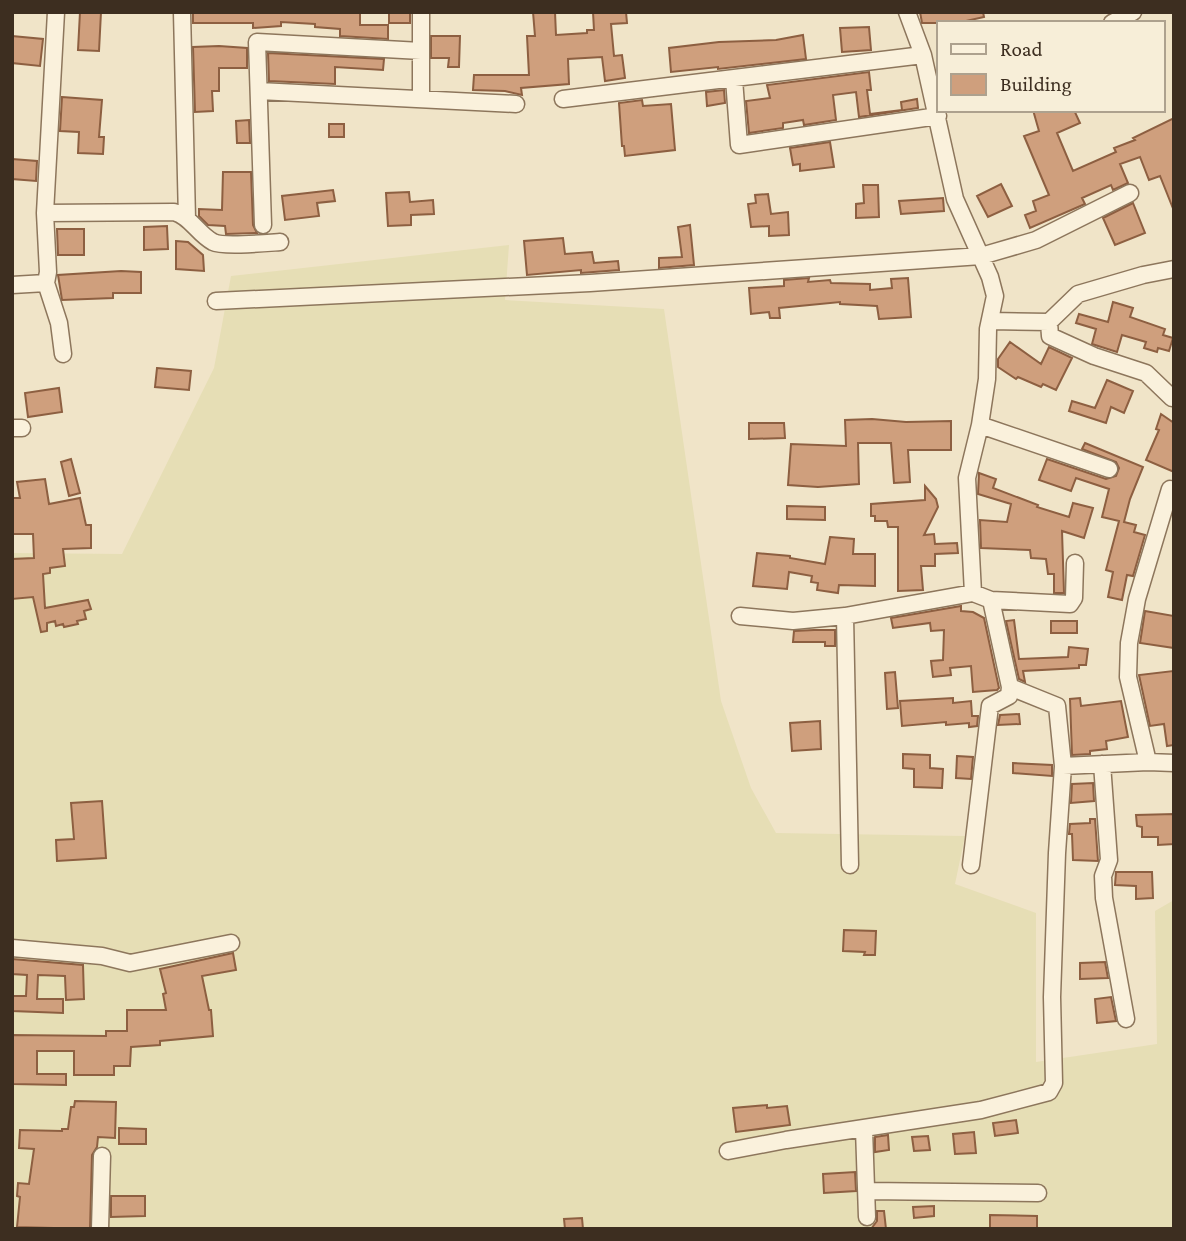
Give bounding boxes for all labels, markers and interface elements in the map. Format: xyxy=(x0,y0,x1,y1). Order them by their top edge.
legend xyxy=(937,21,1165,112)
text: Road xyxy=(1000,37,1043,61)
text: Building xyxy=(1000,72,1072,96)

